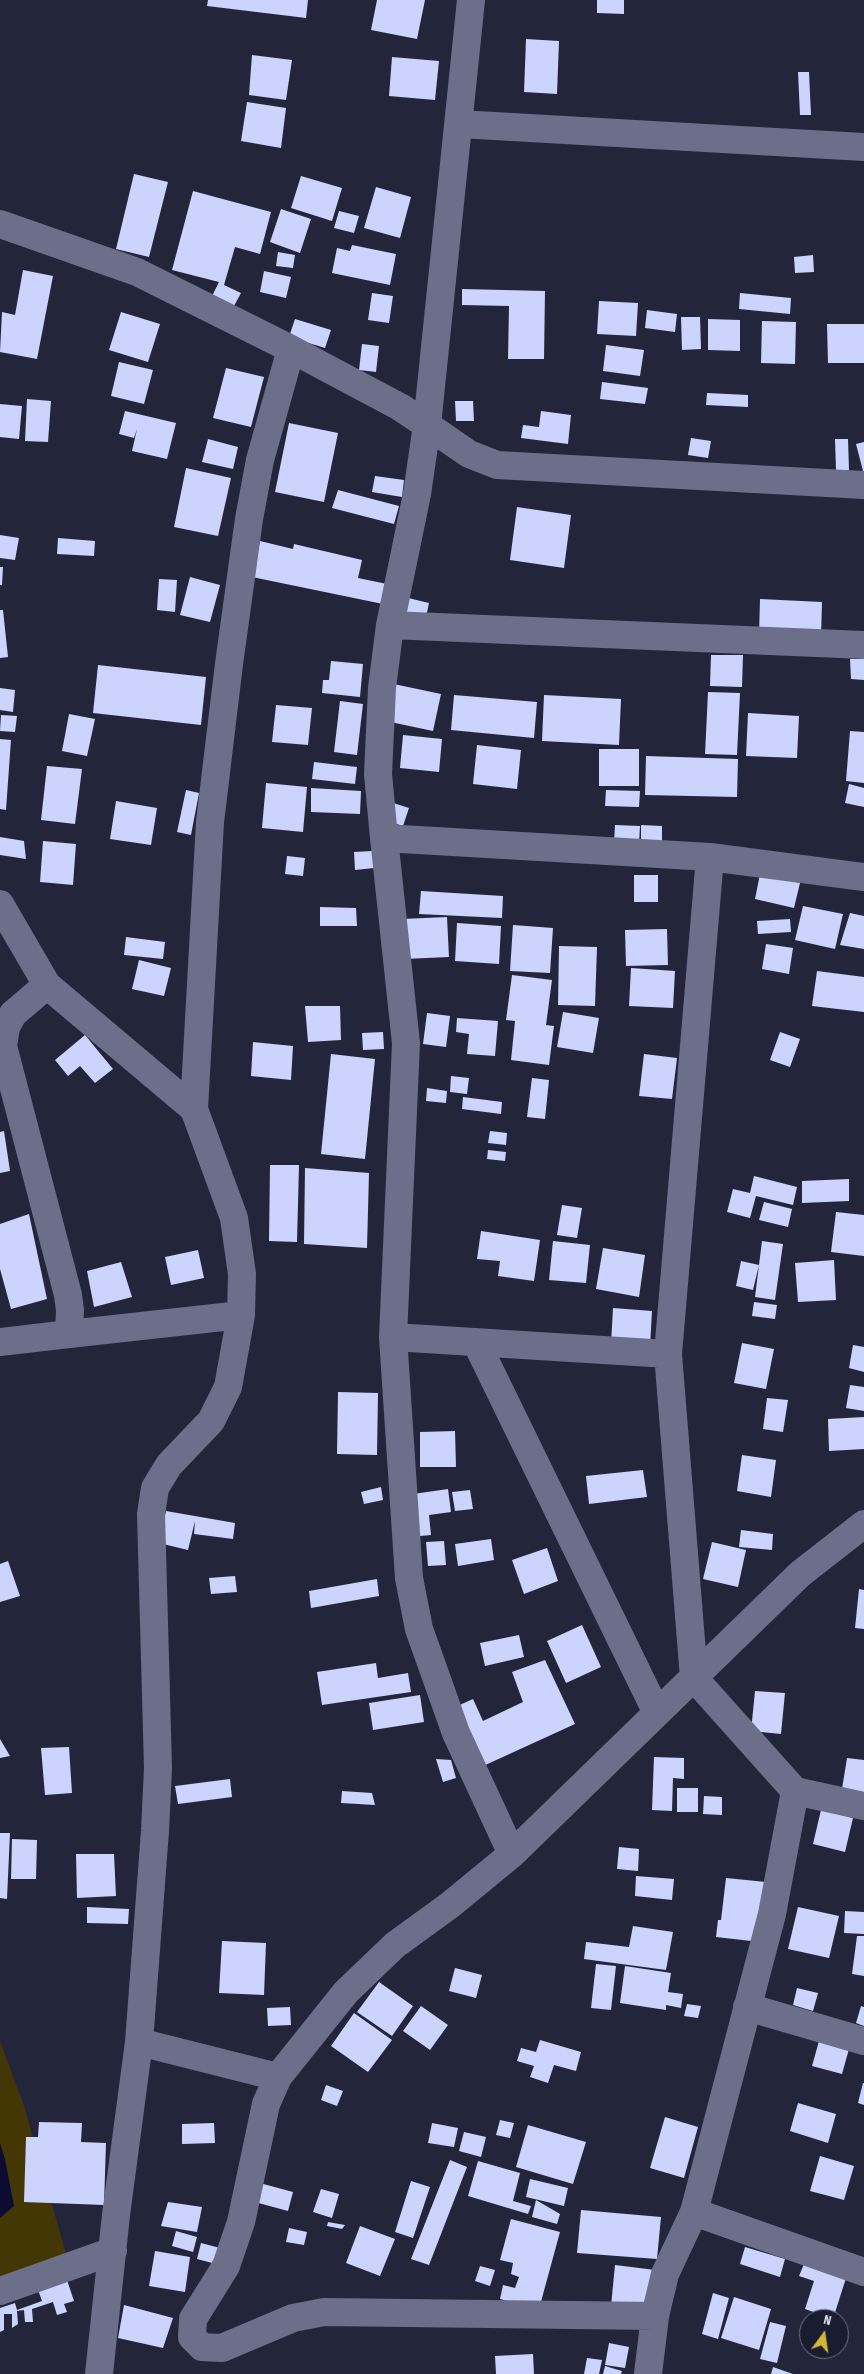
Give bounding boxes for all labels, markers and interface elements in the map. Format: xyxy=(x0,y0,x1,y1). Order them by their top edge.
north arrow xyxy=(799,2309,849,2359)
text: N xyxy=(822,2311,833,2329)

